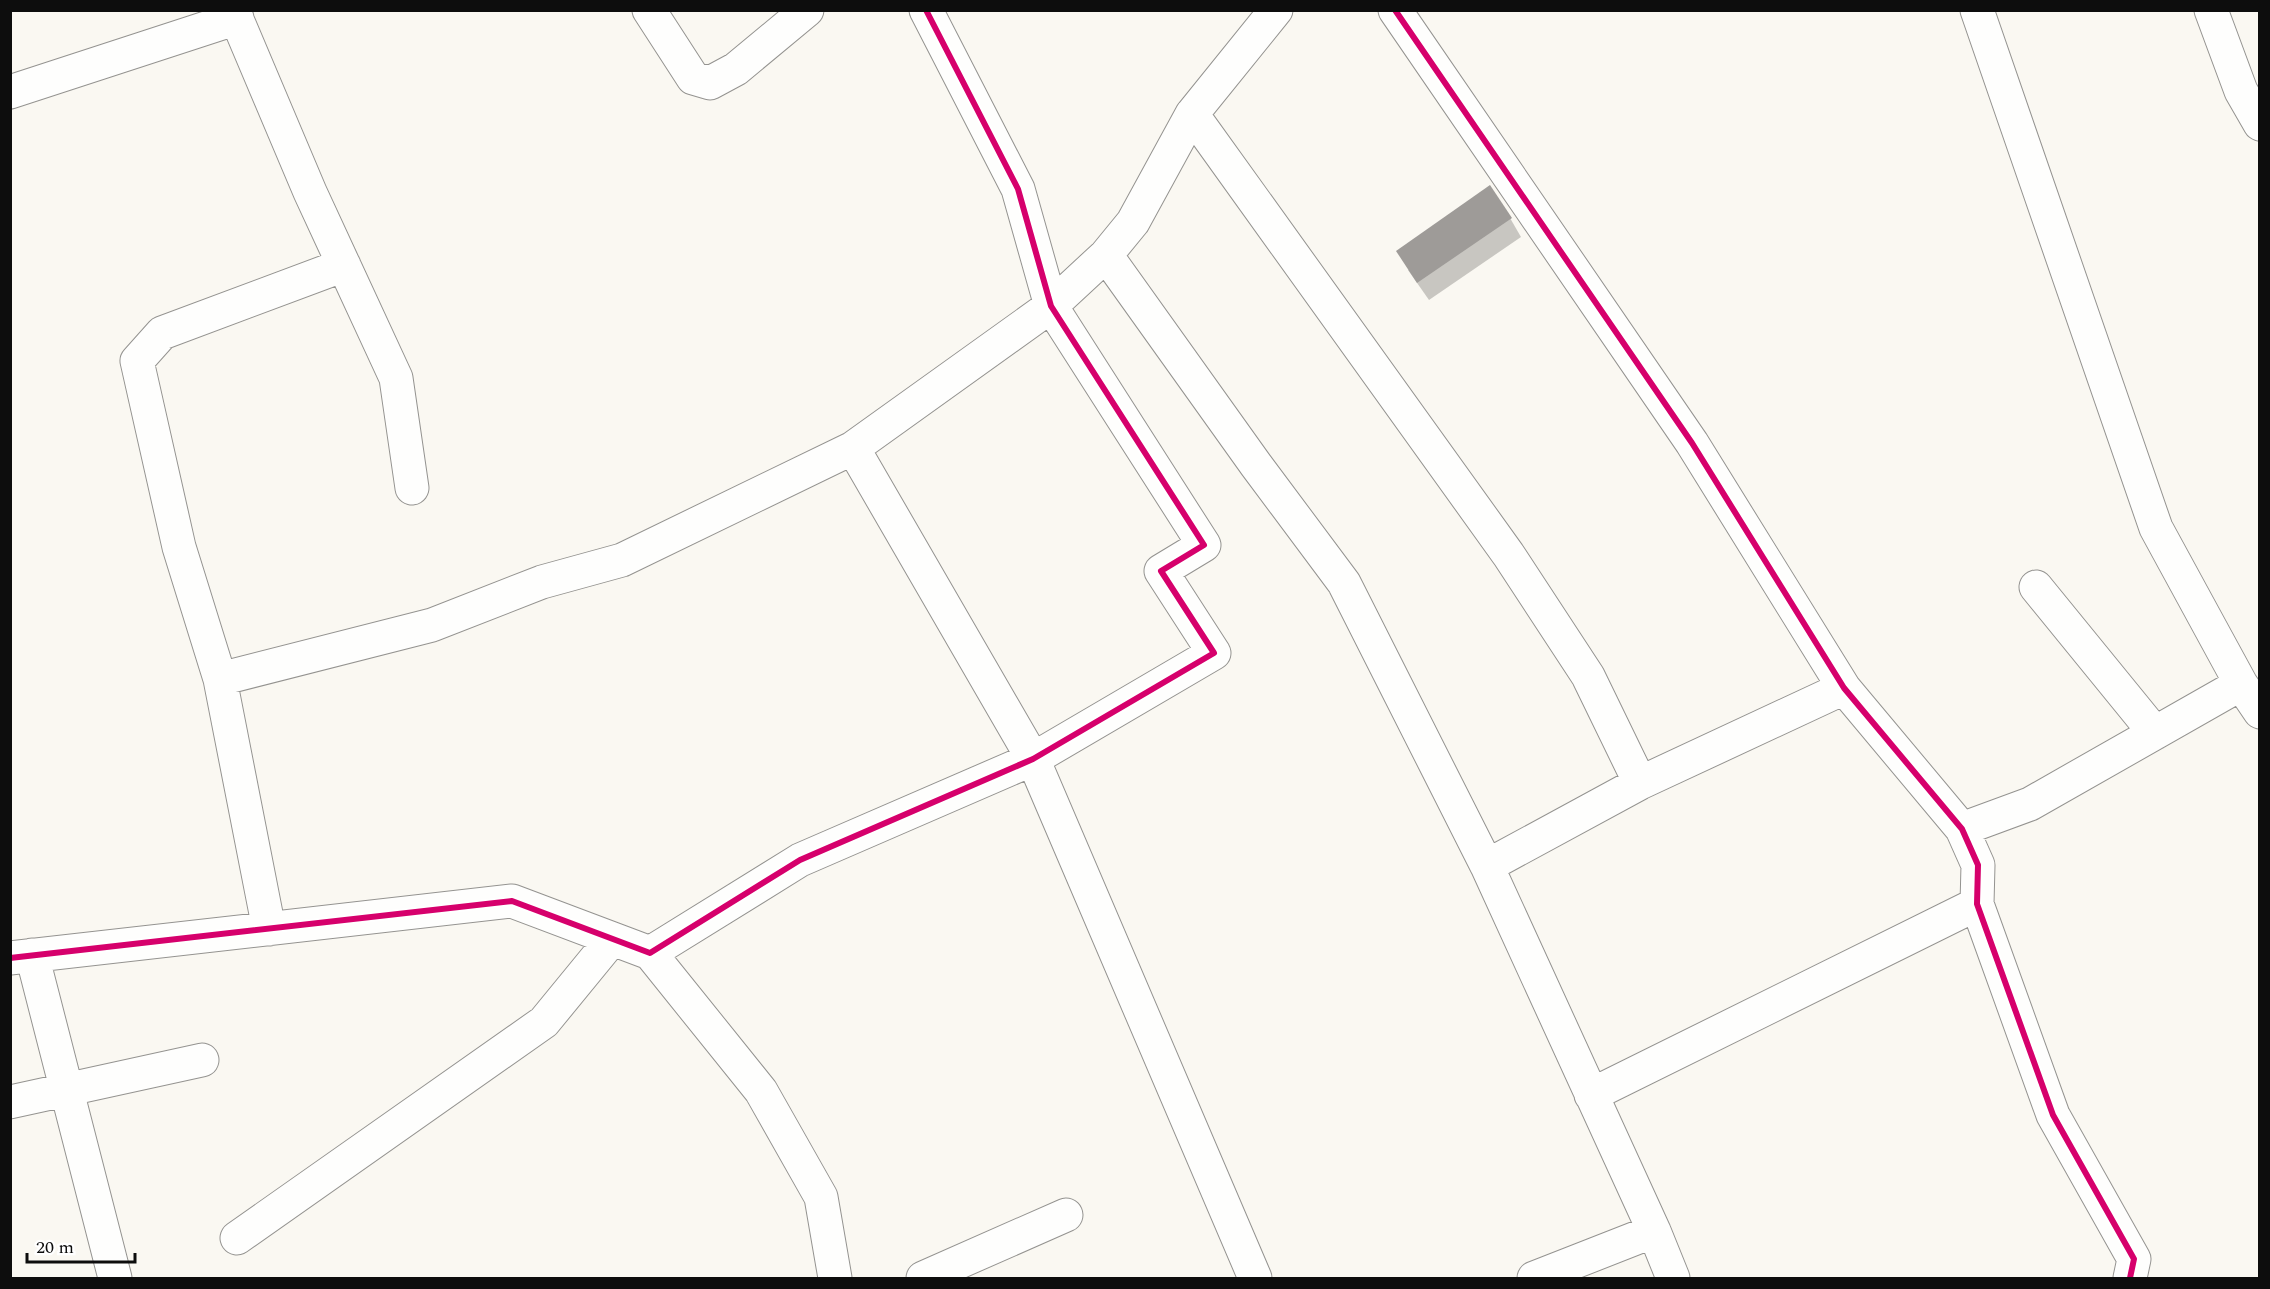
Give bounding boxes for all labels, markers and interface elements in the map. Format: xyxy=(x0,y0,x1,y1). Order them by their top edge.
scale bar xyxy=(27,1226,135,1264)
text: 20 m xyxy=(36,1234,74,1261)

